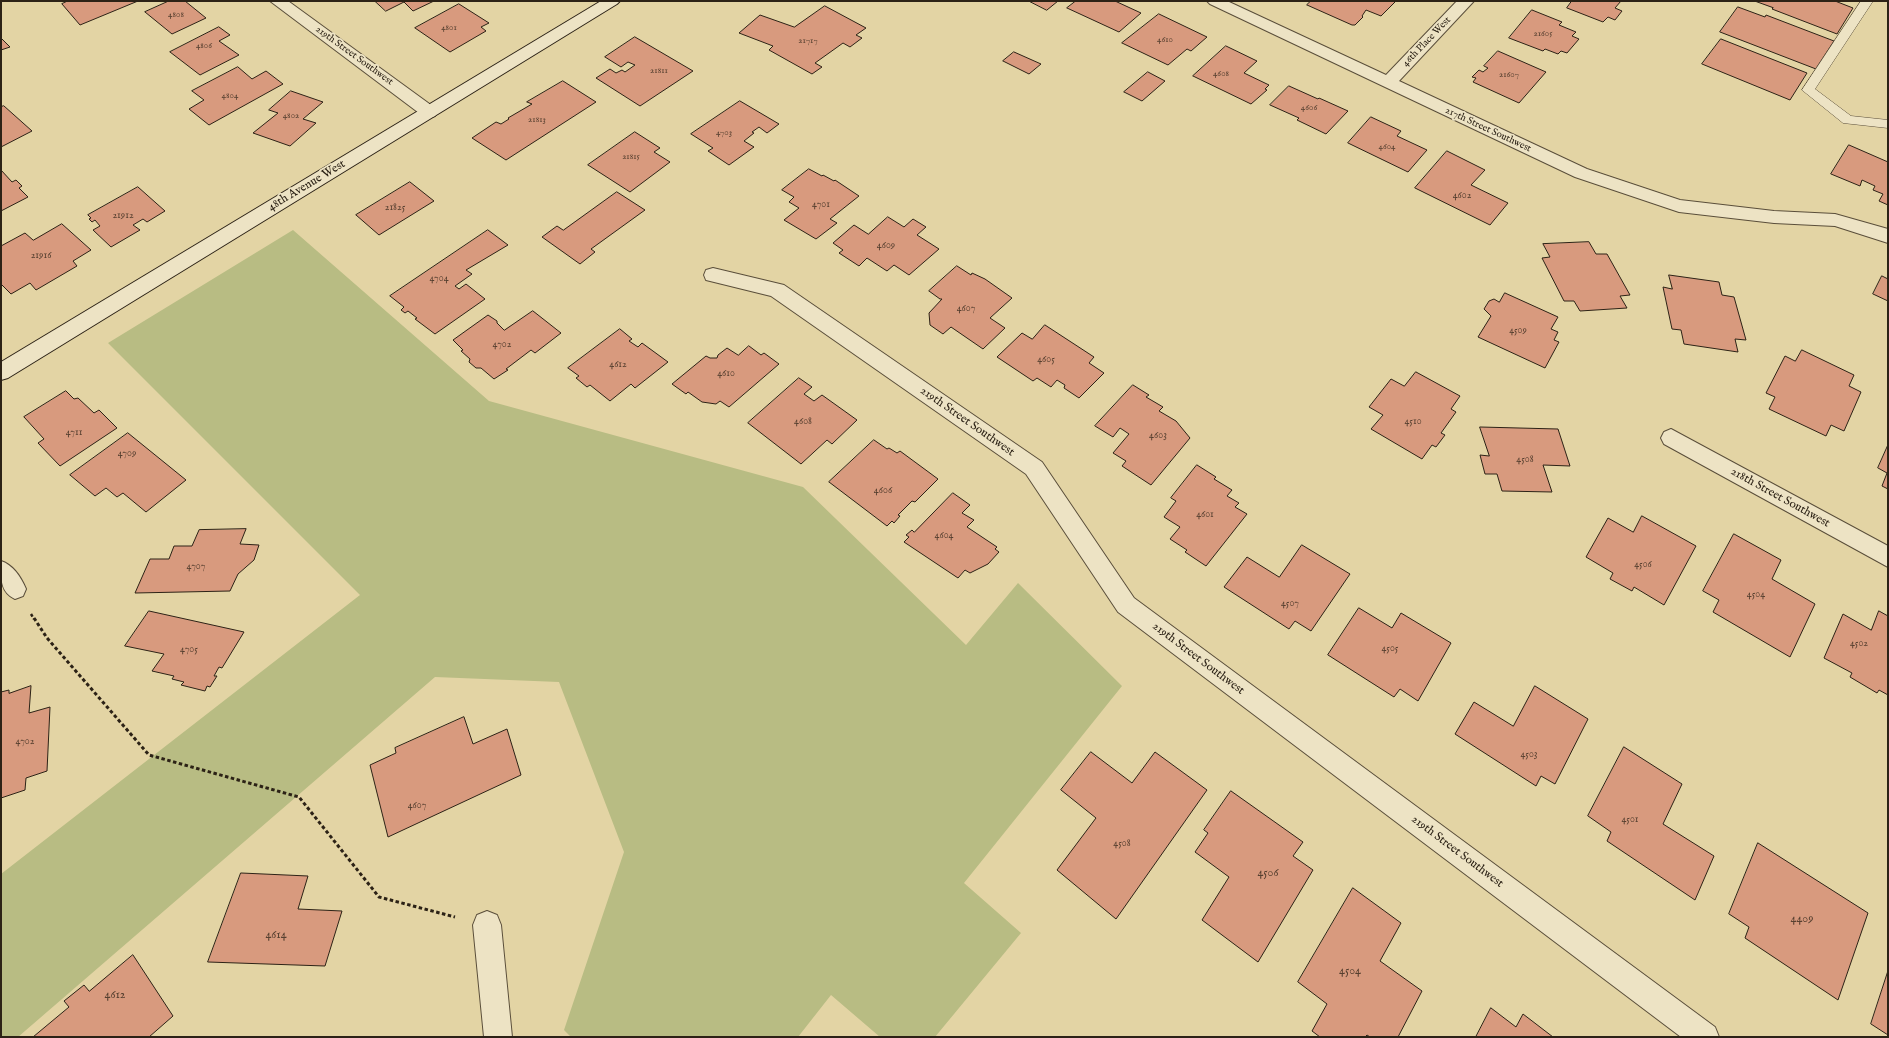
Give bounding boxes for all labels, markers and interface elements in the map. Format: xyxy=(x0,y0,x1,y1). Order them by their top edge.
house number: 4808 xyxy=(168,10,184,20)
street label: 46th Place West xyxy=(1400,15,1454,69)
house number: 4801 xyxy=(441,23,457,33)
street label: 219th Street Southwest xyxy=(313,24,395,88)
house number: 21605 xyxy=(1533,29,1553,39)
house number: 4610 xyxy=(1157,35,1173,45)
house number: 21717 xyxy=(798,36,818,46)
house number: 4806 xyxy=(196,41,212,51)
house number: 21811 xyxy=(650,66,668,76)
house number: 4608 xyxy=(1213,69,1229,79)
house number: 21607 xyxy=(1499,70,1519,80)
house number: 4804 xyxy=(222,91,238,101)
house number: 4606 xyxy=(1301,103,1317,113)
street label: 217th Street Southwest xyxy=(1443,105,1533,155)
house number: 4802 xyxy=(283,111,299,121)
house number: 21813 xyxy=(528,115,546,125)
house number: 4703 xyxy=(716,128,732,138)
house number: 4604 xyxy=(1378,142,1396,152)
house number: 21815 xyxy=(622,152,640,162)
street label: 48th Avenue West xyxy=(266,157,348,215)
house number: 4602 xyxy=(1453,190,1471,202)
house number: 4701 xyxy=(812,199,830,211)
house number: 21825 xyxy=(385,202,405,214)
house number: 21912 xyxy=(112,210,134,222)
house number: 4609 xyxy=(877,240,895,252)
house number: 21916 xyxy=(31,250,51,262)
house number: 4704 xyxy=(429,273,449,285)
house number: 4607 xyxy=(957,303,975,315)
house number: 4509 xyxy=(1509,325,1527,337)
house number: 4702 xyxy=(493,339,511,351)
house number: 4605 xyxy=(1037,354,1055,366)
house number: 4612 xyxy=(609,359,627,371)
house number: 4610 xyxy=(717,368,735,380)
street label: 219th Street Southwest xyxy=(917,384,1017,460)
house number: 4608 xyxy=(794,416,812,428)
house number: 4510 xyxy=(1404,416,1422,428)
house number: 4711 xyxy=(66,427,82,439)
house number: 4603 xyxy=(1149,430,1167,442)
house number: 4709 xyxy=(118,448,136,460)
house number: 4508 xyxy=(1516,454,1534,466)
street label: 218th Street Southwest xyxy=(1728,465,1832,531)
house number: 4606 xyxy=(874,485,892,497)
house number: 4601 xyxy=(1196,509,1214,521)
house number: 4604 xyxy=(935,530,953,542)
house number: 4506 xyxy=(1634,559,1652,571)
house number: 4707 xyxy=(187,561,205,573)
house number: 4504 xyxy=(1747,589,1765,601)
house number: 4507 xyxy=(1281,598,1299,610)
street label: 219th Street Southwest xyxy=(1149,620,1247,698)
house number: 4502 xyxy=(1850,638,1868,650)
house number: 4505 xyxy=(1382,643,1398,655)
house number: 4705 xyxy=(180,644,198,656)
house number: 4702 xyxy=(16,736,34,748)
house number: 4503 xyxy=(1520,749,1538,761)
house number: 4607 xyxy=(408,800,426,812)
street label: 219th Street Southwest xyxy=(1408,813,1506,891)
house number: 4501 xyxy=(1621,814,1639,826)
house number: 4508 xyxy=(1113,838,1131,850)
house number: 4506 xyxy=(1257,867,1279,881)
house number: 4409 xyxy=(1791,913,1813,927)
house number: 4614 xyxy=(265,929,287,943)
house number: 4504 xyxy=(1339,965,1361,979)
house number: 4612 xyxy=(105,989,125,1003)

